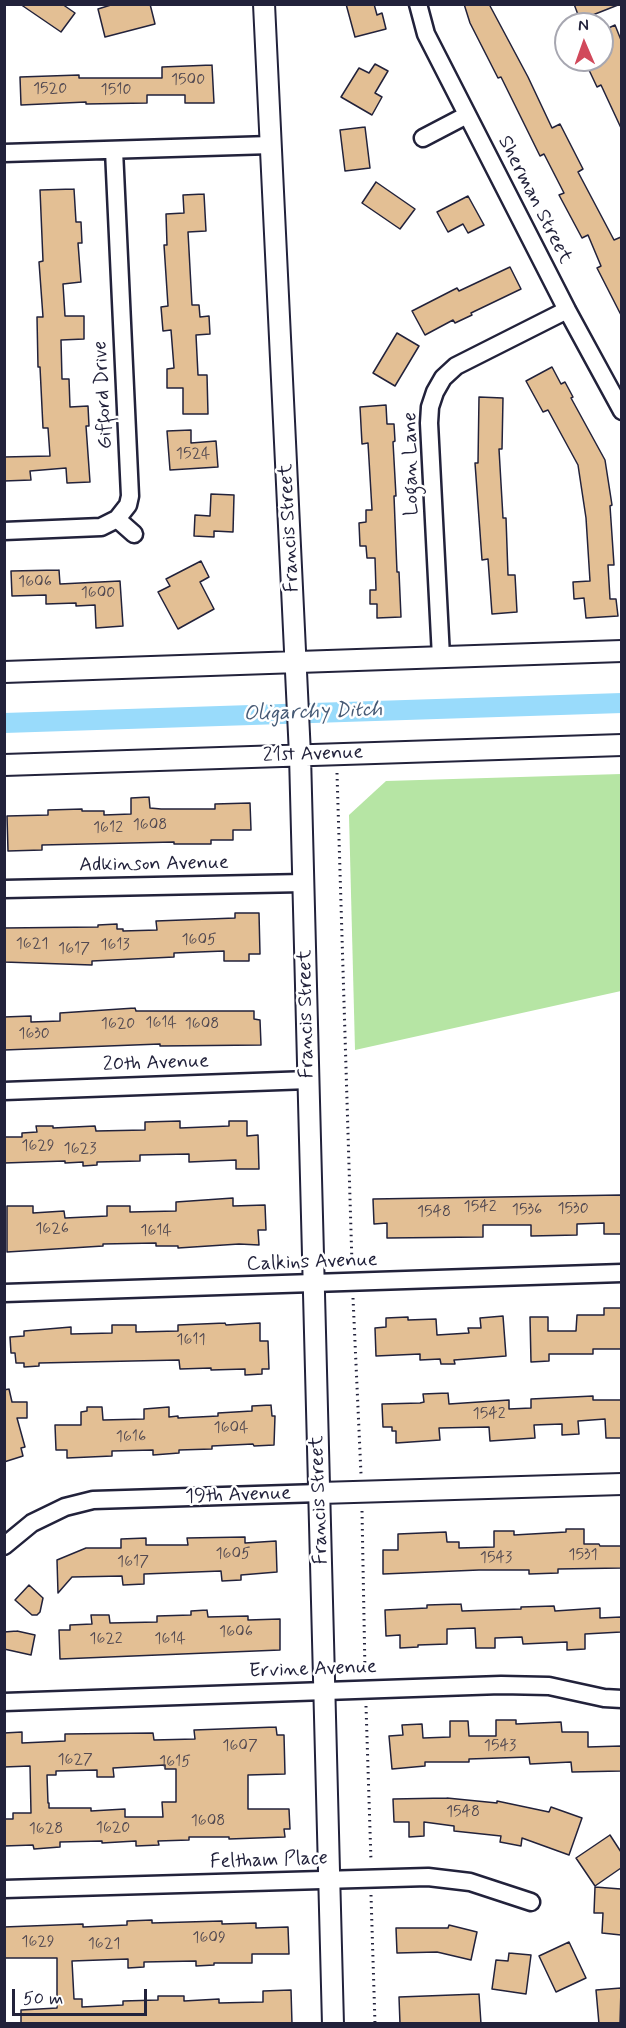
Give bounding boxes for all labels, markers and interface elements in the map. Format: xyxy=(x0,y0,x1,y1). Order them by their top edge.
north arrow xyxy=(554,12,614,72)
text: N xyxy=(578,15,589,36)
house number: 1500 xyxy=(171,71,205,91)
house number: 1520 xyxy=(33,80,67,100)
house number: 1510 xyxy=(101,81,131,101)
street label: Sherman Street xyxy=(491,132,577,268)
street label: Gifford Drive xyxy=(89,340,119,450)
street label: Logan Lane xyxy=(399,412,425,516)
house number: 1524 xyxy=(176,445,210,465)
street label: Francis Street xyxy=(275,463,305,593)
house number: 1606 xyxy=(18,573,52,593)
house number: 1600 xyxy=(81,584,115,604)
water label: Oligarchy Ditch xyxy=(243,698,383,728)
street label: 21st Avenue xyxy=(262,741,364,769)
house number: 1608 xyxy=(133,816,167,836)
house number: 1612 xyxy=(93,819,123,839)
street label: Adkinson Avenue xyxy=(79,852,229,878)
house number: 1605 xyxy=(181,931,217,951)
house number: 1621 xyxy=(16,935,48,955)
house number: 1613 xyxy=(100,936,130,956)
house number: 1617 xyxy=(58,940,90,960)
street label: Francis Street xyxy=(294,949,320,1079)
house number: 1614 xyxy=(145,1014,177,1034)
house number: 1620 xyxy=(101,1015,135,1035)
house number: 1608 xyxy=(185,1015,219,1035)
house number: 1630 xyxy=(18,1025,50,1045)
street label: 20th Avenue xyxy=(103,1050,209,1078)
house number: 1629 xyxy=(21,1137,55,1157)
house number: 1623 xyxy=(64,1140,96,1160)
house number: 1542 xyxy=(464,1198,496,1218)
house number: 1530 xyxy=(557,1200,589,1220)
house number: 1536 xyxy=(512,1201,542,1221)
house number: 1548 xyxy=(417,1203,451,1223)
house number: 1626 xyxy=(35,1220,69,1240)
house number: 1614 xyxy=(140,1222,172,1242)
street label: Calkins Avenue xyxy=(246,1249,378,1277)
house number: 1611 xyxy=(176,1331,206,1351)
house number: 1542 xyxy=(473,1405,505,1425)
house number: 1604 xyxy=(214,1419,248,1439)
house number: 1616 xyxy=(116,1428,146,1448)
street label: Francis Street xyxy=(306,1435,334,1565)
street label: 19th Avenue xyxy=(185,1482,291,1510)
house number: 1605 xyxy=(215,1545,251,1565)
house number: 1531 xyxy=(568,1546,598,1566)
house number: 1543 xyxy=(480,1549,512,1569)
house number: 1617 xyxy=(117,1553,149,1573)
house number: 1606 xyxy=(219,1623,253,1643)
house number: 1622 xyxy=(89,1630,123,1650)
house number: 1614 xyxy=(154,1630,186,1650)
street label: Ervine Avenue xyxy=(249,1656,377,1684)
house number: 1607 xyxy=(222,1737,258,1757)
house number: 1543 xyxy=(484,1737,516,1757)
house number: 1627 xyxy=(57,1751,93,1771)
house number: 1615 xyxy=(159,1753,191,1773)
house number: 1548 xyxy=(446,1803,480,1823)
house number: 1608 xyxy=(191,1812,225,1832)
house number: 1620 xyxy=(96,1819,130,1839)
house number: 1628 xyxy=(29,1820,63,1840)
street label: Feltham Place xyxy=(210,1847,328,1875)
house number: 1609 xyxy=(192,1929,226,1949)
house number: 1629 xyxy=(21,1933,55,1953)
house number: 1621 xyxy=(88,1935,120,1955)
scale bar xyxy=(15,1977,150,2015)
text: 50 m xyxy=(23,1987,63,2011)

